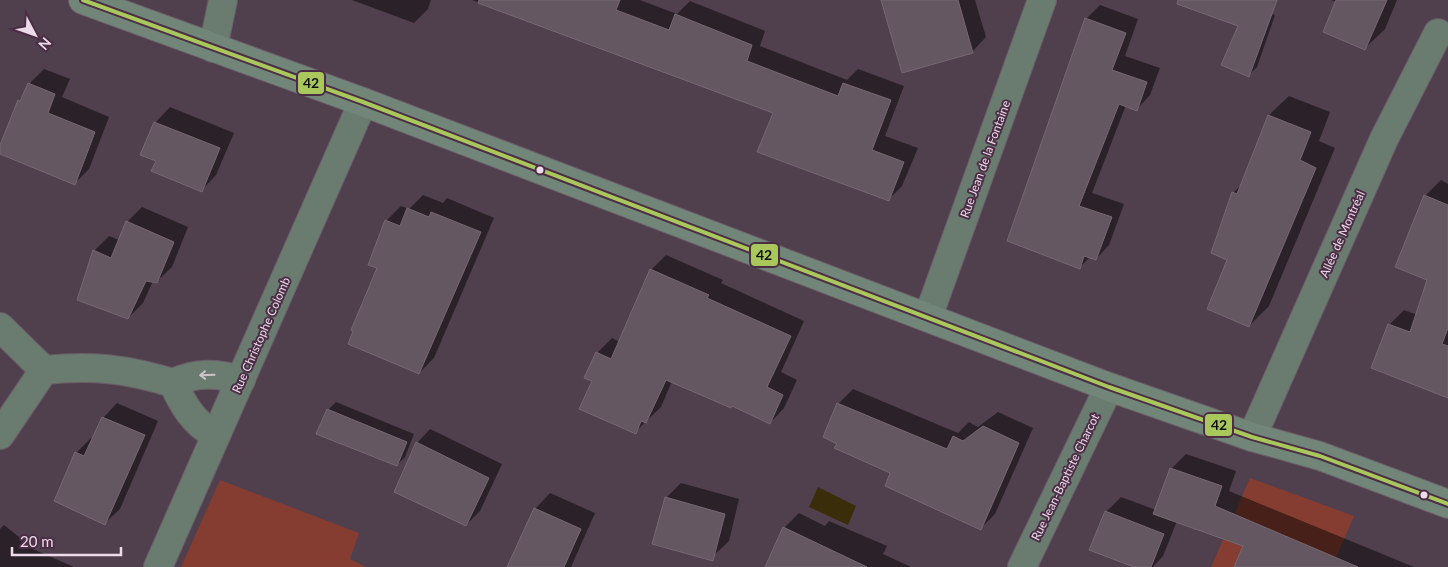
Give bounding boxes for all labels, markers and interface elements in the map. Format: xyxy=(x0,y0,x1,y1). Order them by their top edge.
north arrow xyxy=(10,10,60,60)
text: N xyxy=(35,34,55,54)
line badge: 42 xyxy=(297,71,325,95)
text: 42 xyxy=(303,74,319,91)
street label: Rue Jean de la Fontaine xyxy=(957,98,1013,220)
unlabelled marker xyxy=(535,165,545,175)
street label: Allée de Montréal xyxy=(1316,188,1368,280)
line badge: 42 xyxy=(750,243,779,267)
text: 42 xyxy=(756,246,772,263)
street label: Rue Christophe Colomb xyxy=(229,274,293,395)
one-way arrow xyxy=(199,370,215,379)
street label: Rue Jean-Baptiste Charcot xyxy=(1028,410,1103,543)
line badge: 42 xyxy=(1204,413,1233,437)
text: 42 xyxy=(1211,416,1227,433)
unlabelled marker xyxy=(1419,490,1429,500)
scale bar xyxy=(12,524,121,556)
text: 20 m xyxy=(20,532,54,550)

